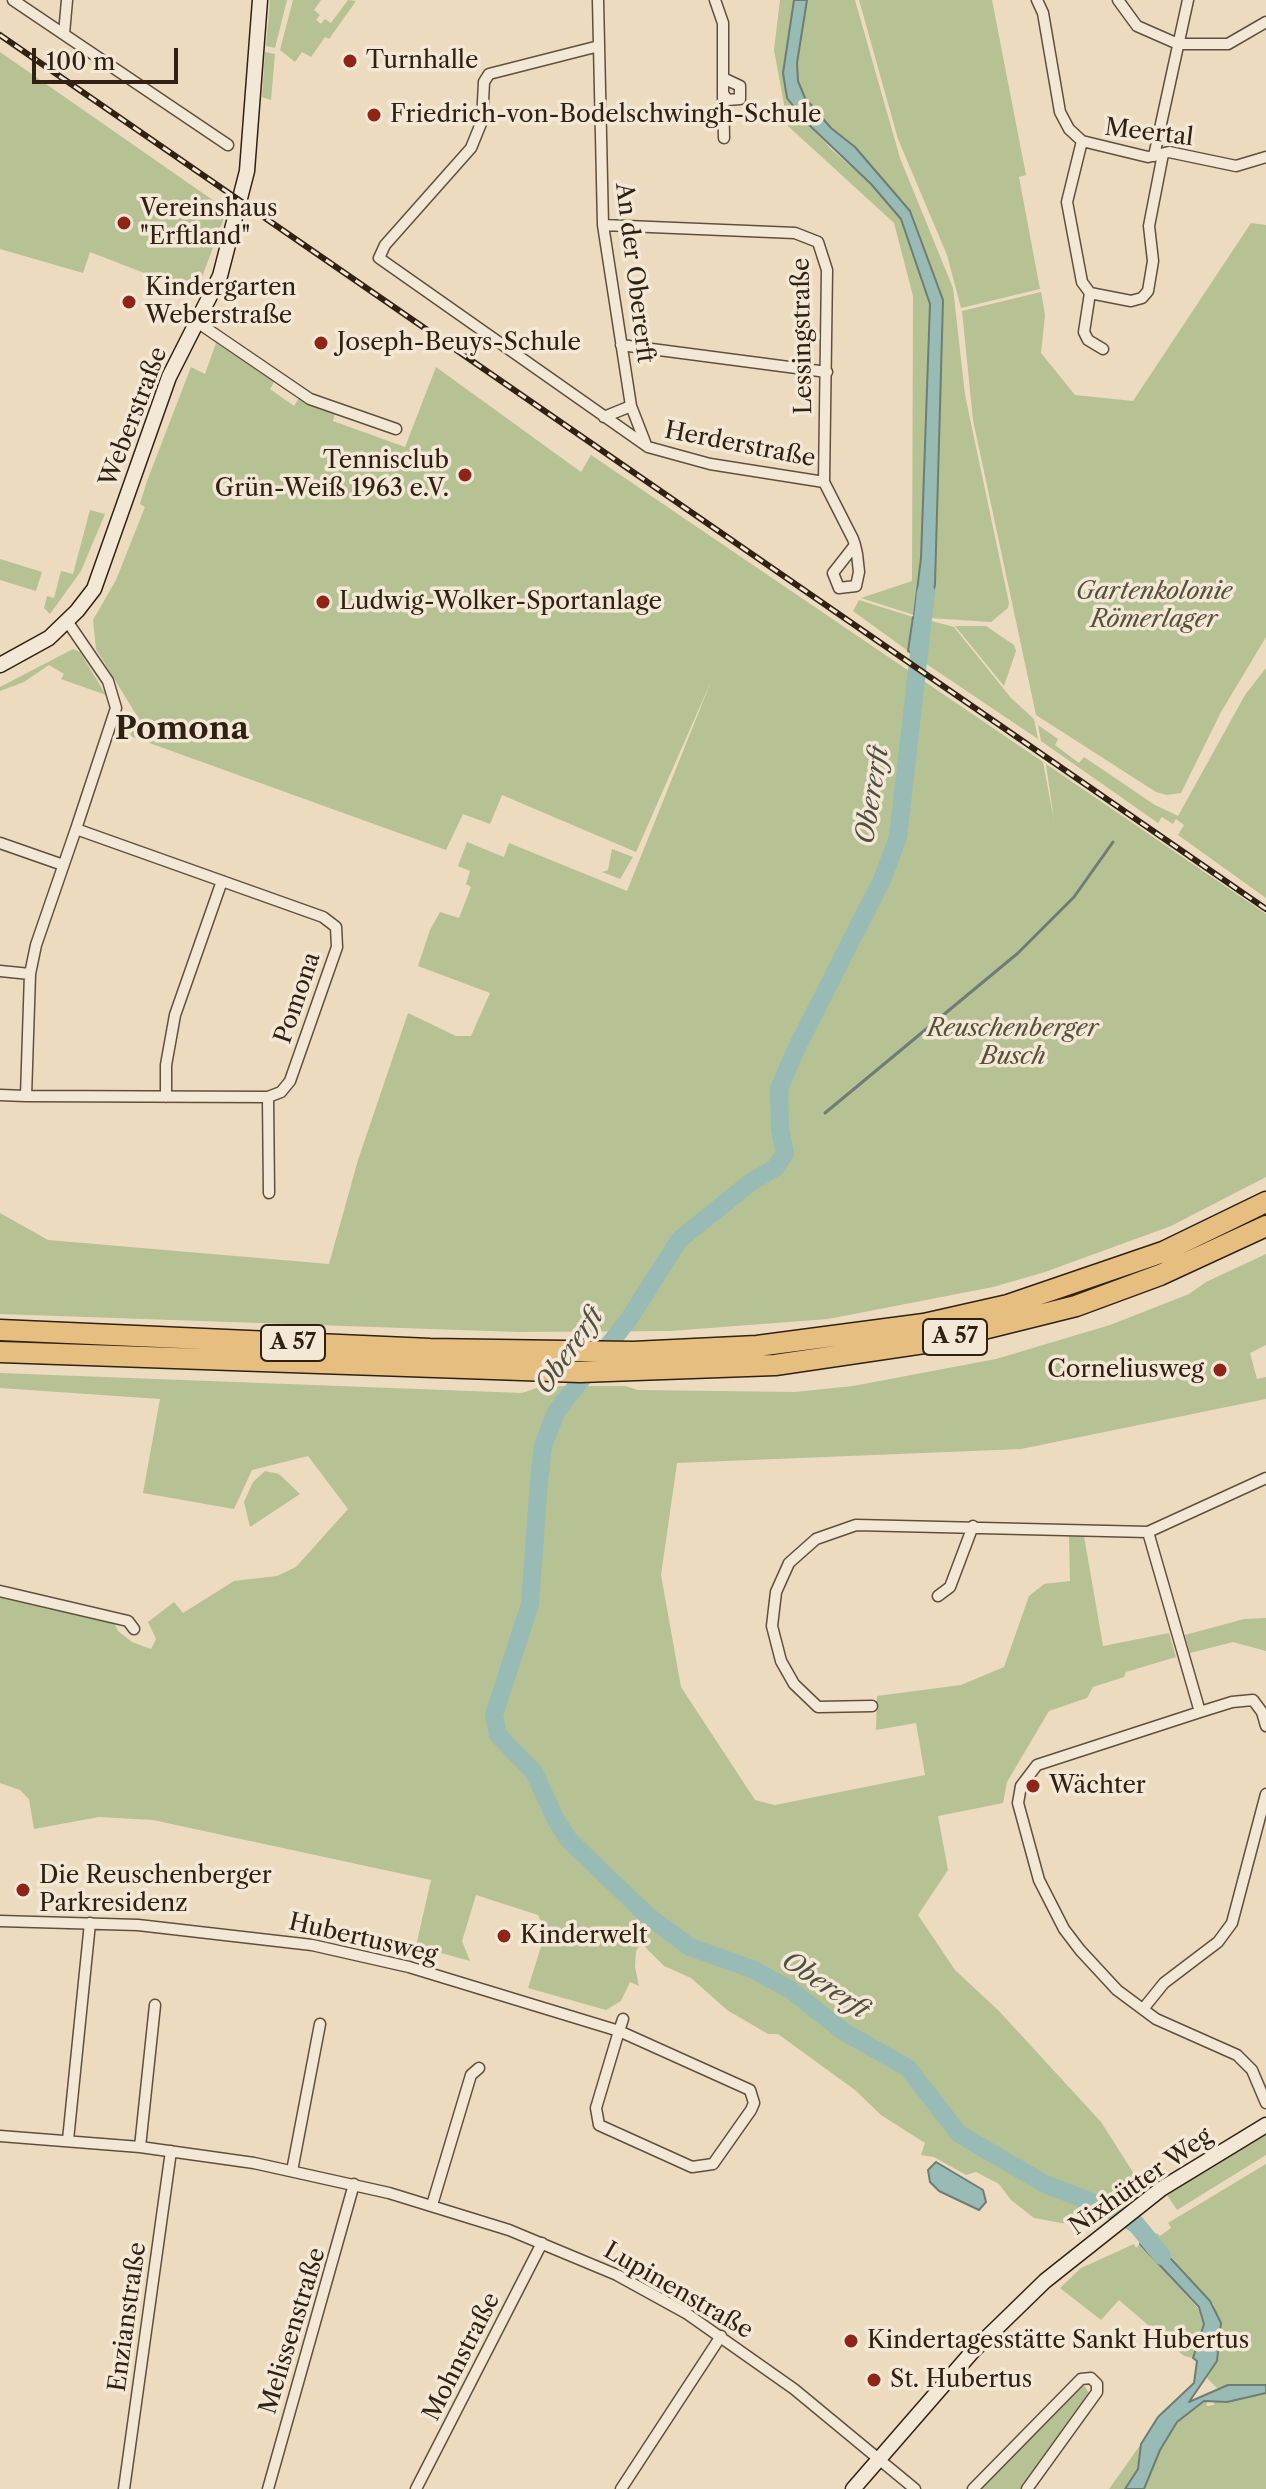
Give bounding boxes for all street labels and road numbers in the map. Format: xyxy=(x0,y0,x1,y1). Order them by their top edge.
street label: Meertal xyxy=(1103,113,1195,153)
street label: An der Obererft xyxy=(609,181,659,365)
street label: Lessingstraße xyxy=(787,257,819,415)
street label: Weberstraße xyxy=(94,343,174,491)
street label: Herderstraße xyxy=(662,416,818,474)
street label: Pomona xyxy=(269,949,327,1047)
road number: A 57 xyxy=(923,1319,987,1355)
road number: A 57 xyxy=(261,1325,325,1361)
street label: Hubertusweg xyxy=(286,1908,440,1970)
street label: Nixhütter Weg xyxy=(1064,2122,1218,2242)
street label: Lupinenstraße xyxy=(598,2237,758,2345)
street label: Enzianstraße xyxy=(103,2240,153,2394)
street label: Melissenstraße xyxy=(254,2244,332,2418)
street label: Mohnstraße xyxy=(417,2288,507,2426)

